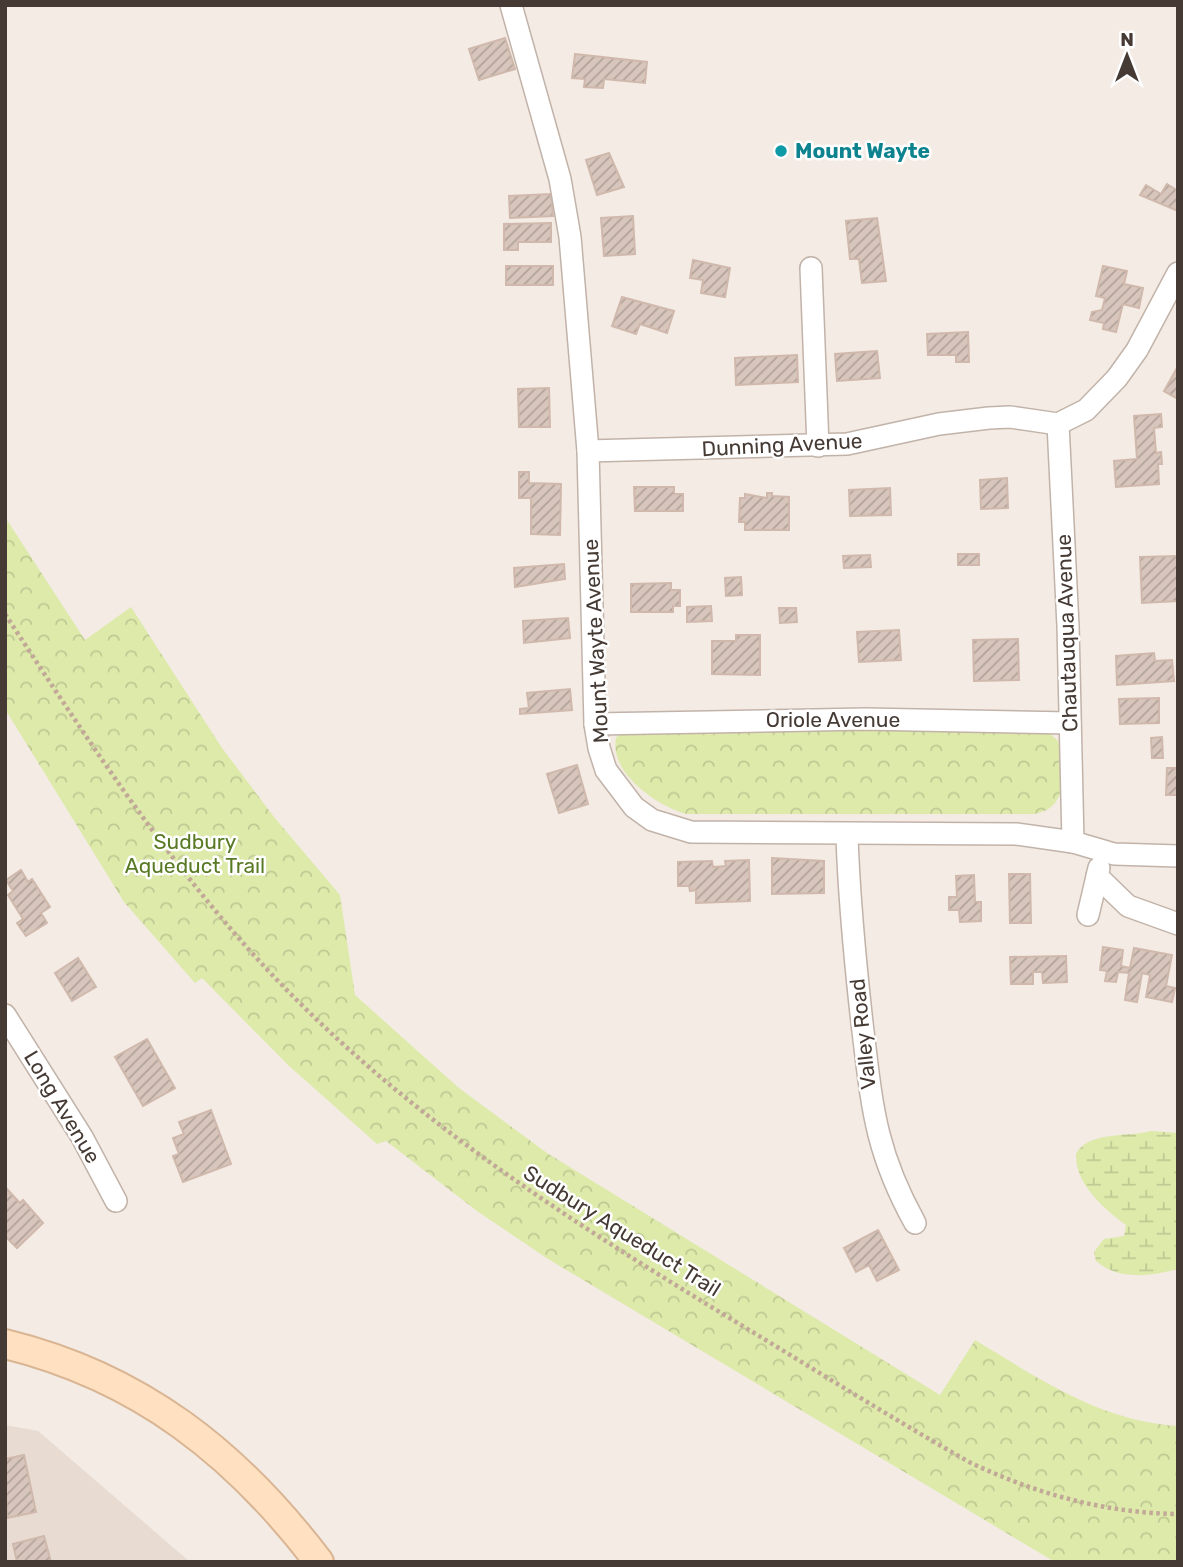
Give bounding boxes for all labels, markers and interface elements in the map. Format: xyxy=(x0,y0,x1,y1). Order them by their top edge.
north arrow xyxy=(1092,21,1162,91)
text: N xyxy=(1120,28,1134,51)
place label: Mount Wayte xyxy=(795,138,930,163)
marker: Mount Wayte xyxy=(773,143,789,159)
street label: Dunning Avenue xyxy=(701,428,863,461)
street label: Chautauqua Avenue xyxy=(1051,533,1082,733)
street label: Mount Wayte Avenue xyxy=(578,538,613,744)
street label: Oriole Avenue xyxy=(766,707,900,732)
park label: Sudbury Aqueduct Trail xyxy=(125,829,265,878)
street label: Valley Road xyxy=(844,977,881,1091)
street label: Long Avenue xyxy=(19,1046,106,1168)
street label: Sudbury Aqueduct Trail xyxy=(519,1160,725,1301)

